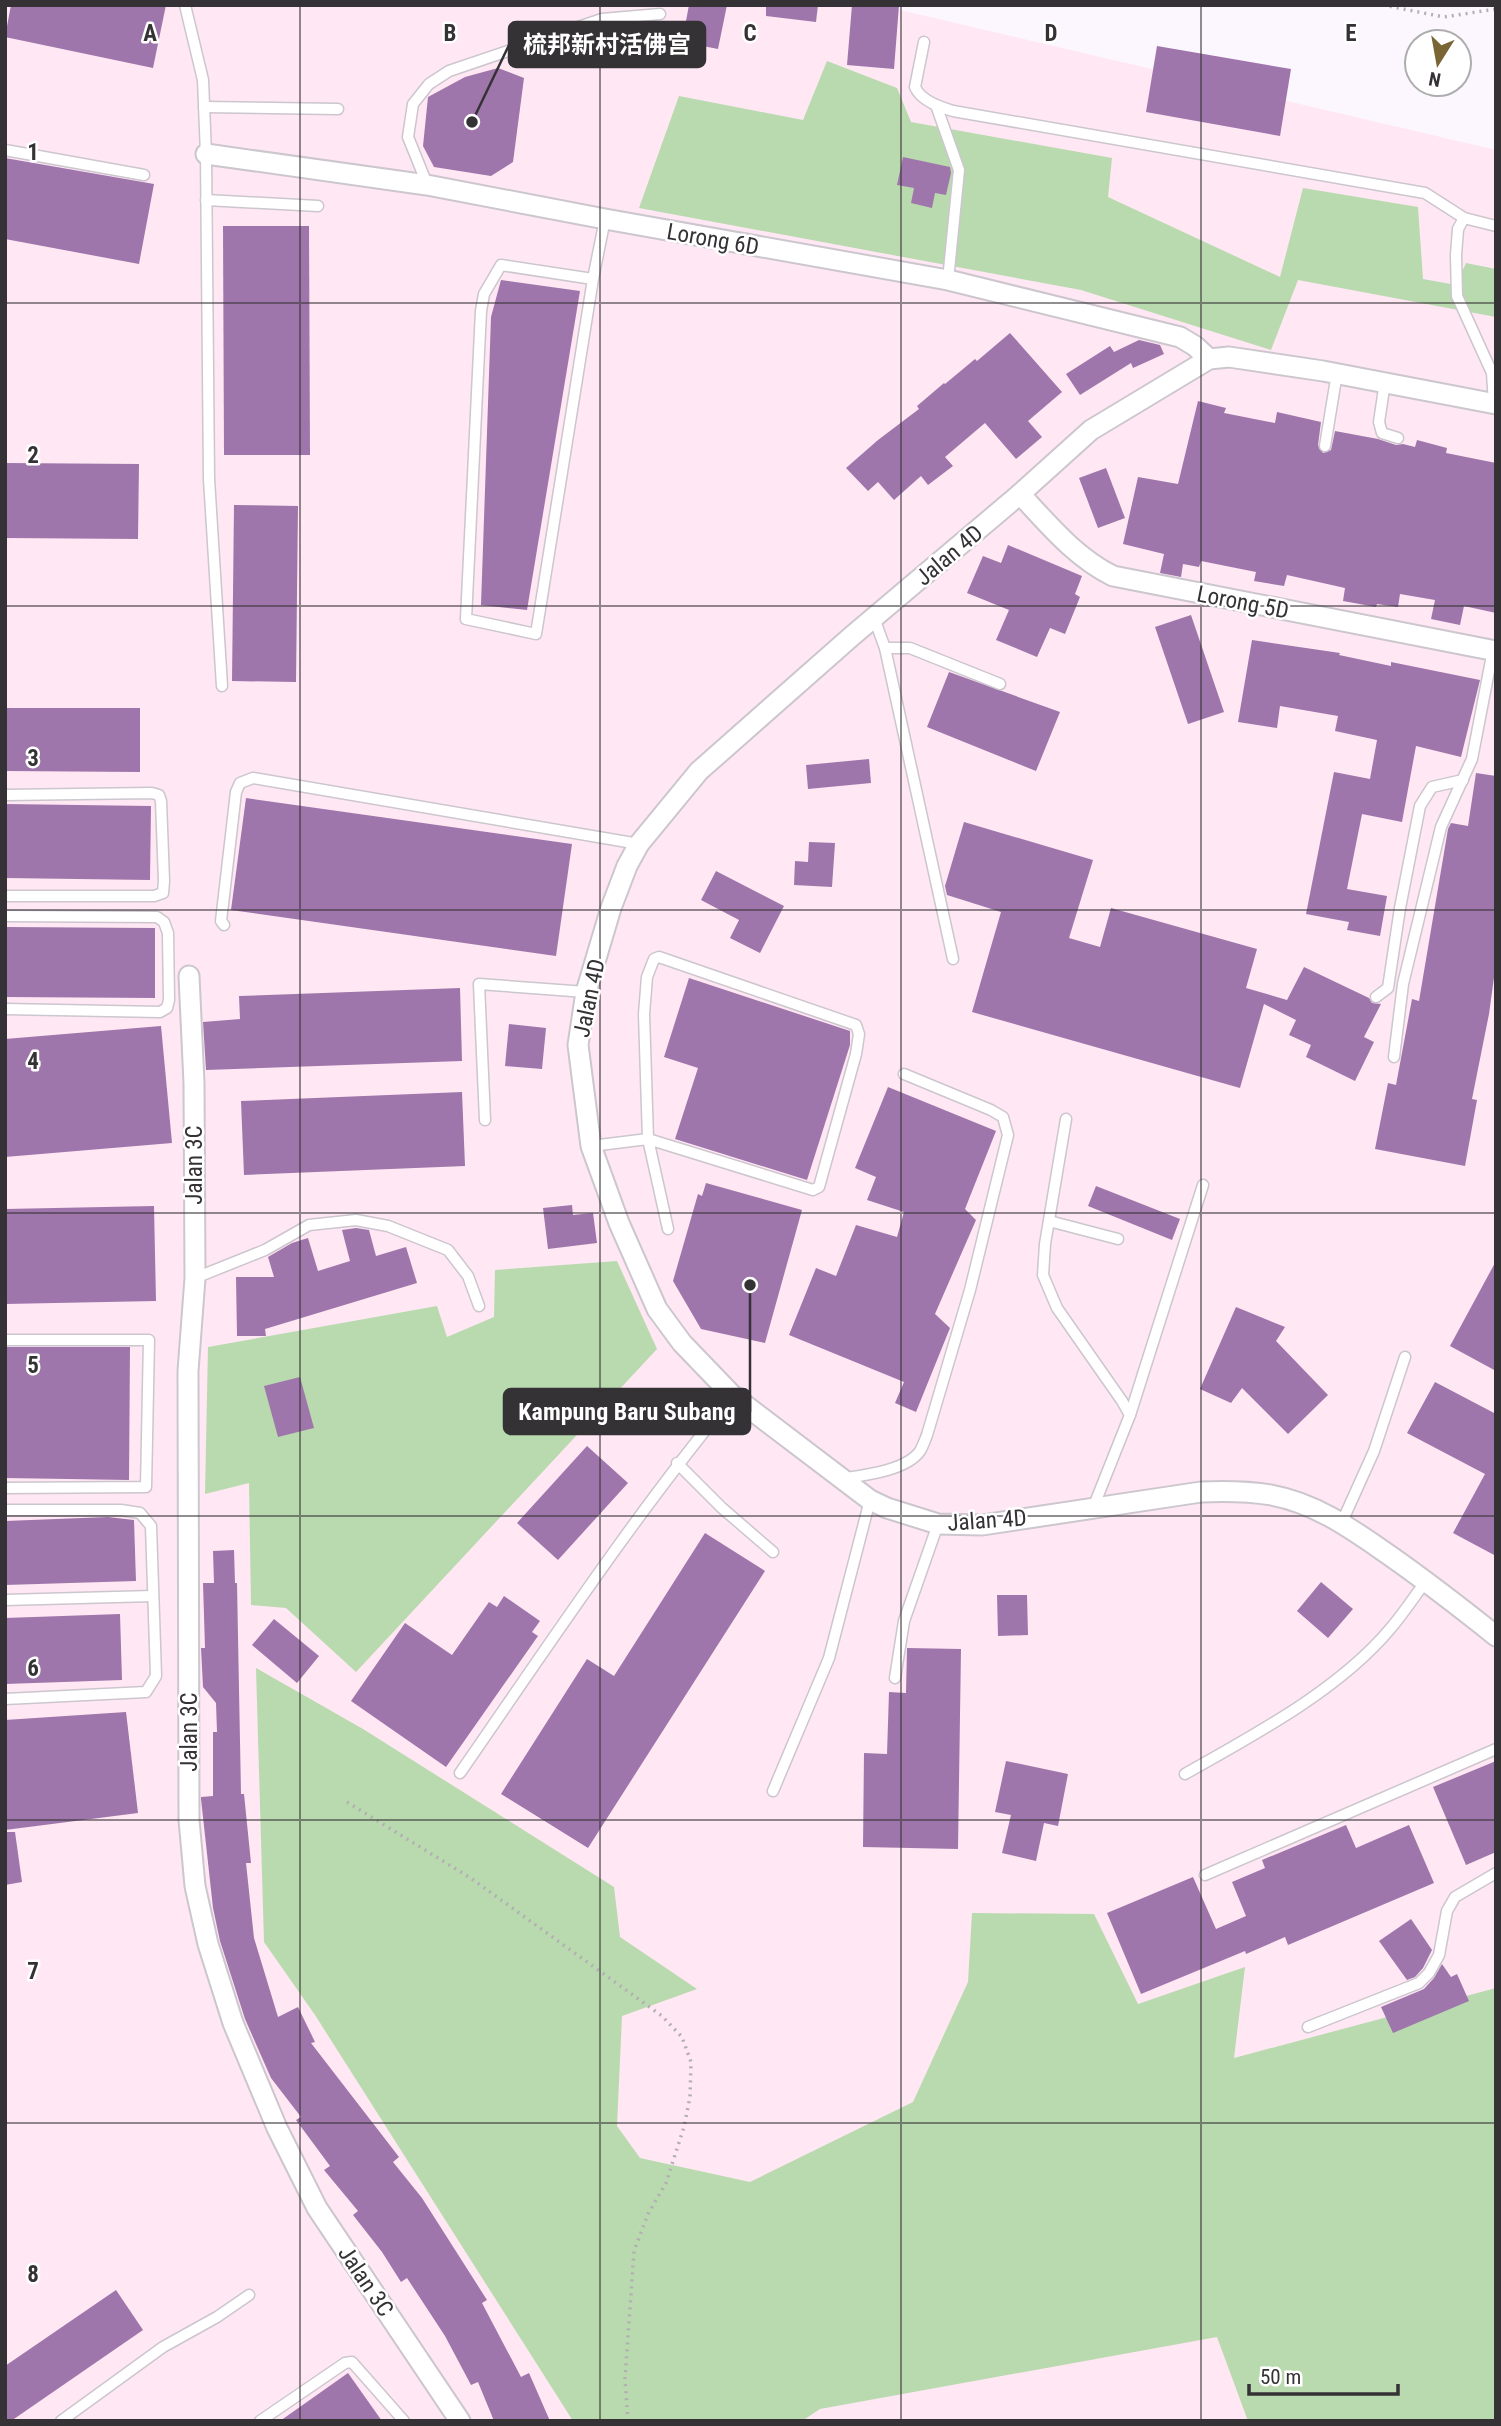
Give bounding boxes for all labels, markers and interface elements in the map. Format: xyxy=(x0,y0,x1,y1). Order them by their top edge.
text: A xyxy=(143,20,157,47)
text: B xyxy=(444,20,456,47)
text: C xyxy=(743,20,757,47)
text: D xyxy=(1045,20,1058,47)
text: E xyxy=(1345,20,1357,47)
callout: 梳邦新村活佛宫 xyxy=(509,22,705,67)
north arrow xyxy=(1403,28,1473,98)
text: 梳邦新村活佛宫 xyxy=(523,31,691,59)
text: N xyxy=(1427,67,1443,92)
text: 1 xyxy=(27,139,39,166)
street label: Lorong 6D xyxy=(665,218,761,261)
text: 2 xyxy=(27,442,39,469)
street label: Jalan 4D xyxy=(910,520,988,591)
street label: Lorong 5D xyxy=(1195,580,1291,625)
text: 3 xyxy=(27,745,39,772)
street label: Jalan 4D xyxy=(568,956,611,1040)
text: 4 xyxy=(27,1048,39,1075)
street label: Jalan 3C xyxy=(181,1125,208,1205)
text: 5 xyxy=(27,1352,39,1379)
callout: Kampung Baru Subang xyxy=(504,1389,750,1434)
text: Kampung Baru Subang xyxy=(518,1398,736,1426)
street label: Jalan 4D xyxy=(947,1504,1028,1537)
text: 6 xyxy=(27,1655,39,1682)
street label: Jalan 3C xyxy=(176,1692,203,1772)
text: 7 xyxy=(27,1958,39,1985)
street label: Jalan 3C xyxy=(332,2241,399,2322)
text: 8 xyxy=(27,2261,39,2288)
scale bar xyxy=(1249,2352,1398,2396)
text: 50 m xyxy=(1260,2365,1301,2389)

